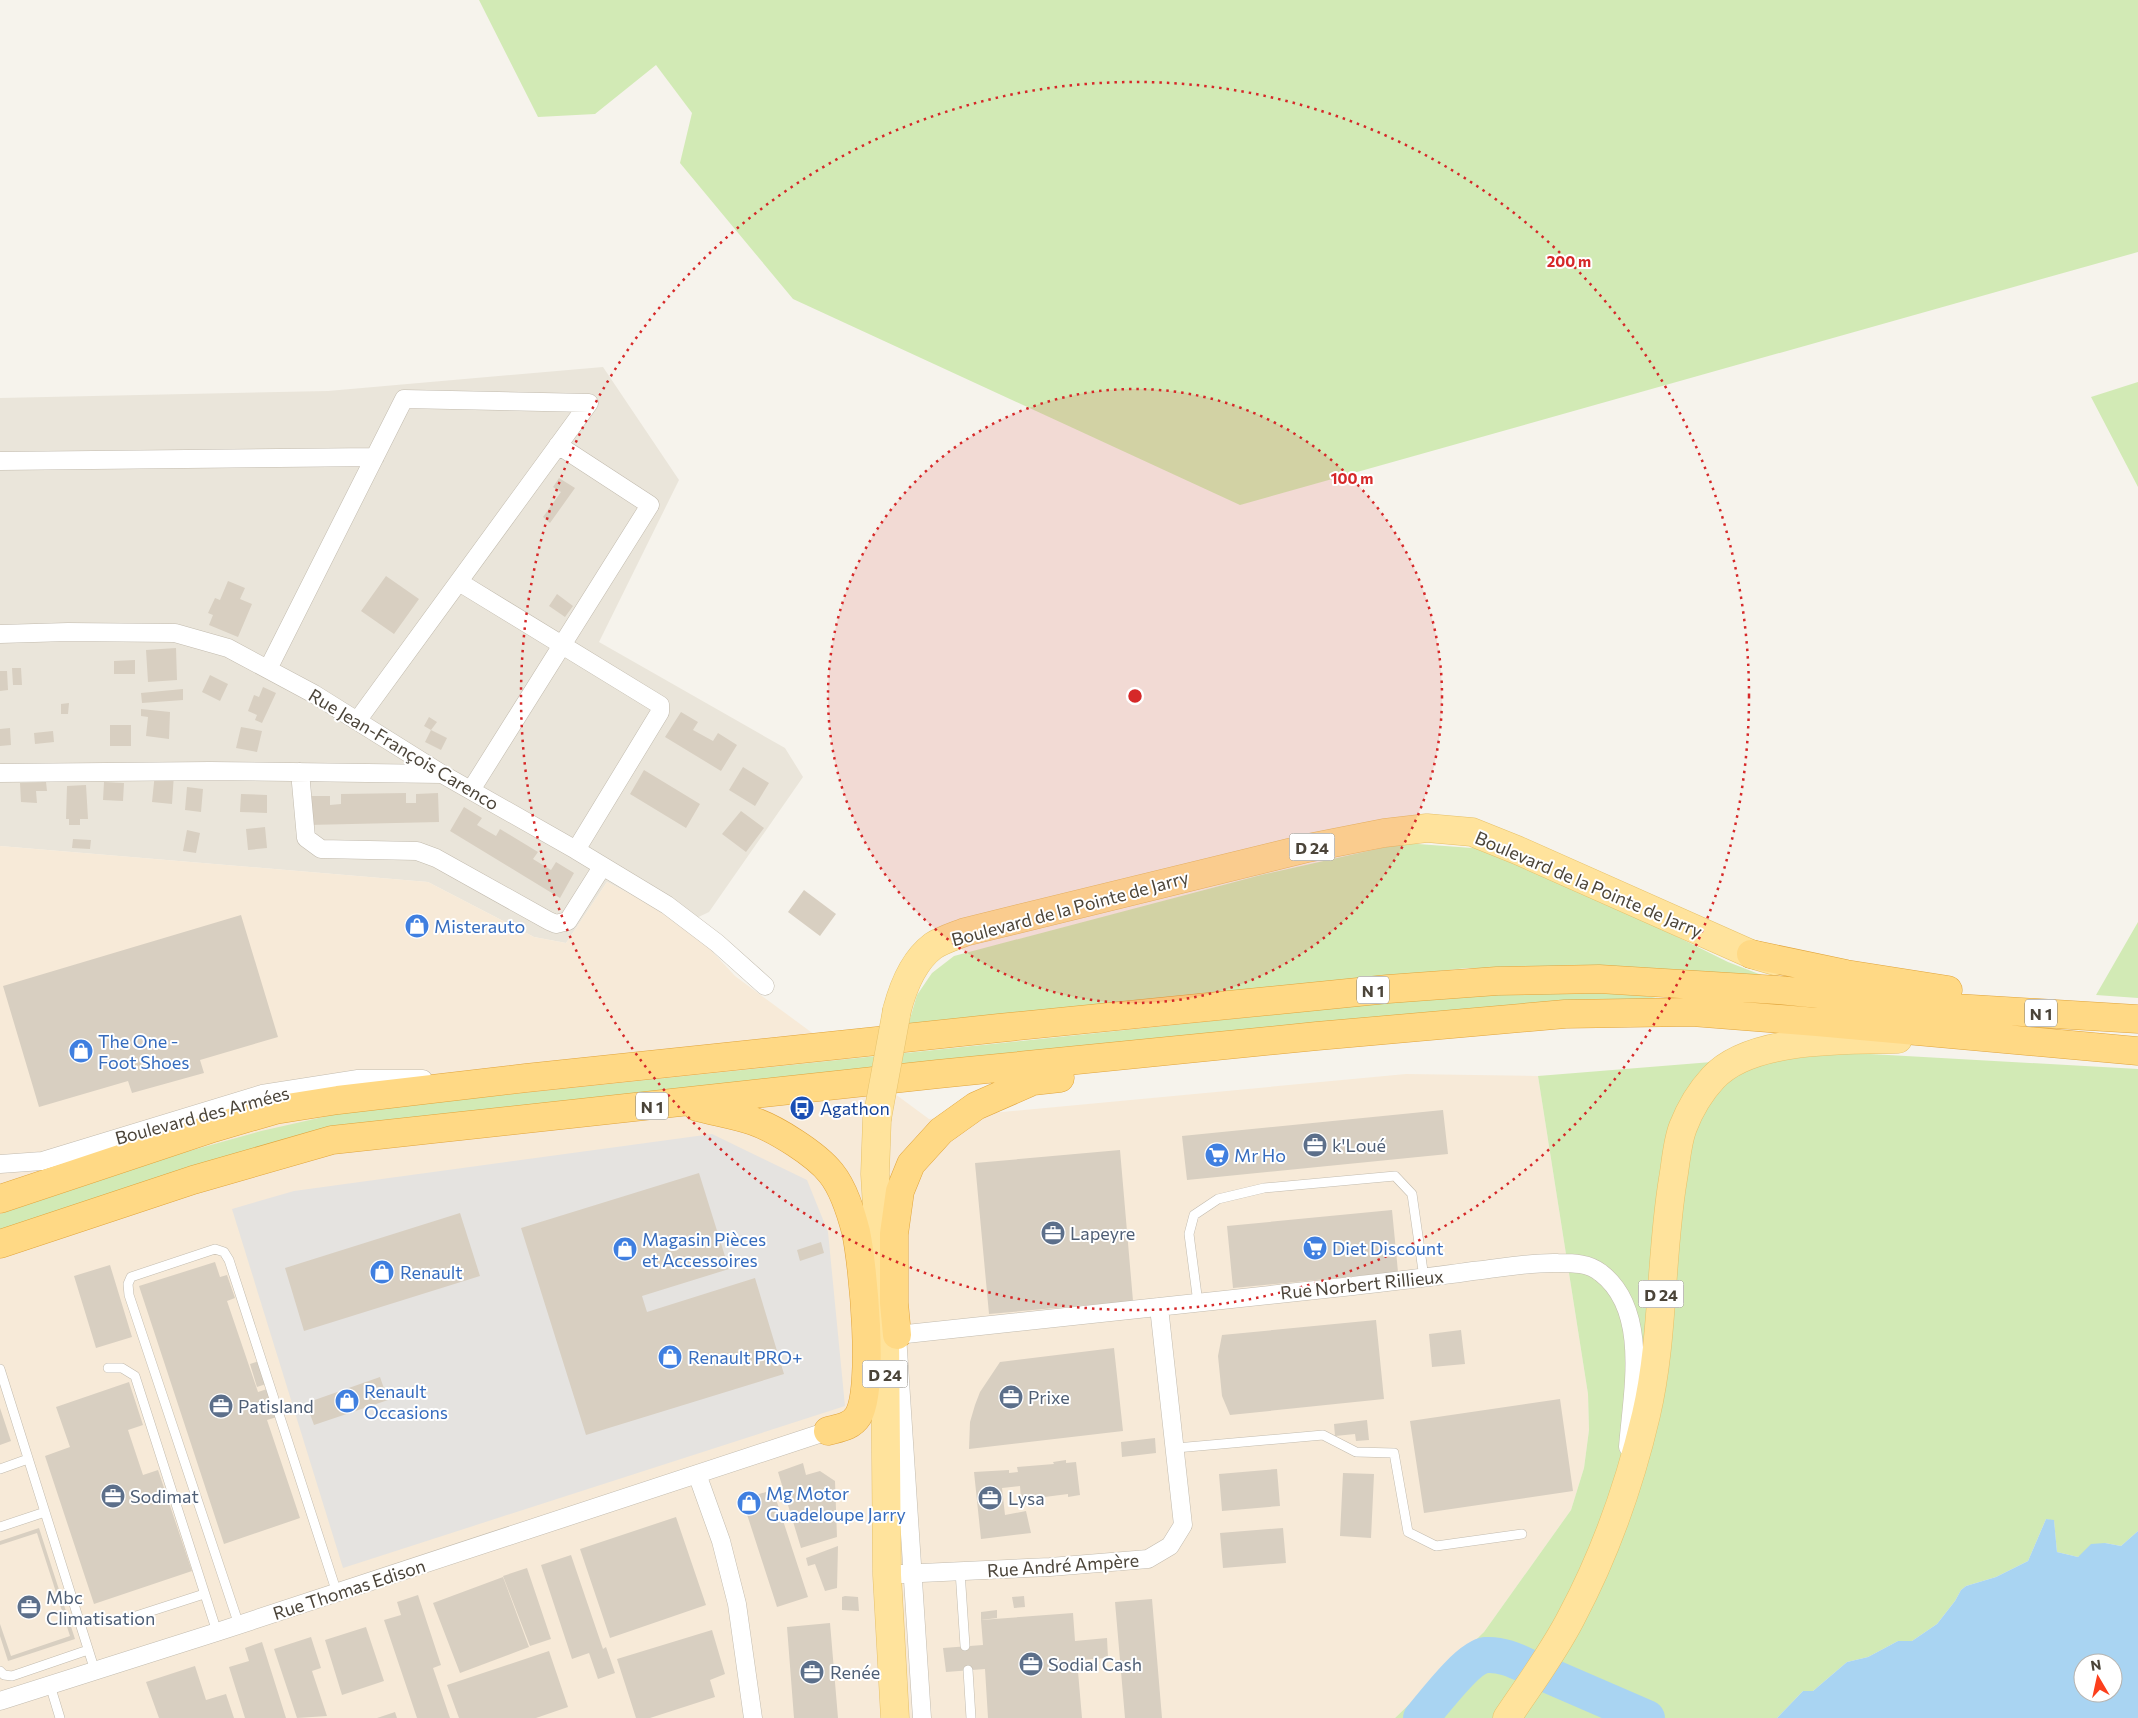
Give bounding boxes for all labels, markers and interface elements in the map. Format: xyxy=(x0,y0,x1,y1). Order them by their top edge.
text: 200 m xyxy=(1547,252,1591,270)
text: 100 m xyxy=(1331,469,1373,487)
street label: Rue Jean-François Carenco xyxy=(305,683,503,815)
centre of rings xyxy=(1126,687,1144,705)
street label: Boulevard de la Pointe de Jarry xyxy=(1472,826,1706,942)
road number: D 24 xyxy=(1290,834,1334,860)
street label: Boulevard de la Pointe de Jarry xyxy=(949,866,1191,950)
shop icon: Misterauto xyxy=(404,913,430,939)
place label: Misterauto xyxy=(434,915,525,937)
road number: N 1 xyxy=(1357,976,1389,1004)
road number: N 1 xyxy=(2025,1000,2057,1026)
place label: The One - Foot Shoes xyxy=(98,1030,189,1073)
shop icon: The One - Foot Shoes xyxy=(68,1038,94,1064)
street label: Boulevard des Armées xyxy=(112,1081,292,1149)
road number: N 1 xyxy=(636,1092,668,1120)
bus stop icon: Agathon xyxy=(789,1095,815,1121)
place label: Agathon xyxy=(820,1097,890,1119)
office icon: k'Loué xyxy=(1302,1132,1328,1158)
place label: k'Loué xyxy=(1332,1134,1386,1156)
supermarket icon: Mr Ho xyxy=(1204,1142,1230,1168)
place label: Mr Ho xyxy=(1234,1144,1286,1166)
office icon: Lapeyre xyxy=(1040,1220,1066,1246)
place label: Lapeyre xyxy=(1070,1222,1135,1244)
place label: Magasin Pièces et Accessoires xyxy=(642,1228,766,1271)
supermarket icon: Diet Discount xyxy=(1302,1235,1328,1261)
shop icon: Magasin Pièces et Accessoires xyxy=(612,1236,638,1262)
place label: Diet Discount xyxy=(1332,1237,1444,1259)
shop icon: Renault xyxy=(369,1259,395,1285)
place label: Renault xyxy=(400,1261,463,1283)
street label: Rue Norbert Rillieux xyxy=(1279,1264,1445,1304)
road number: D 24 xyxy=(1638,1280,1684,1308)
shop icon: Renault PRO+ xyxy=(657,1344,683,1370)
place label: Renault PRO+ xyxy=(688,1346,803,1368)
road number: D 24 xyxy=(862,1360,908,1388)
place label: Renault Occasions xyxy=(364,1380,448,1423)
office icon: Prixe xyxy=(998,1384,1024,1410)
place label: Prixe xyxy=(1028,1386,1070,1408)
shop icon: Renault Occasions xyxy=(334,1388,360,1414)
office icon: Patisland xyxy=(208,1393,234,1419)
place label: Patisland xyxy=(238,1395,314,1417)
place label: Mg Motor Guadeloupe Jarry xyxy=(766,1482,906,1525)
office icon: Sodimat xyxy=(100,1483,126,1509)
place label: Sodimat xyxy=(130,1485,199,1507)
office icon: Lysa xyxy=(977,1485,1003,1511)
place label: Lysa xyxy=(1008,1487,1045,1509)
shop icon: Mg Motor Guadeloupe Jarry xyxy=(736,1490,762,1516)
street label: Rue André Ampère xyxy=(986,1549,1140,1581)
street label: Rue Thomas Edison xyxy=(270,1554,428,1624)
place label: Mbc Climatisation xyxy=(46,1586,155,1629)
office icon: Mbc Climatisation xyxy=(16,1594,42,1620)
office icon: Sodial Cash xyxy=(1018,1651,1044,1677)
place label: Sodial Cash xyxy=(1048,1653,1142,1675)
north arrow xyxy=(2073,1653,2123,1703)
text: N xyxy=(2089,1655,2102,1674)
office icon: Renée xyxy=(799,1659,825,1685)
place label: Renée xyxy=(830,1661,880,1683)

